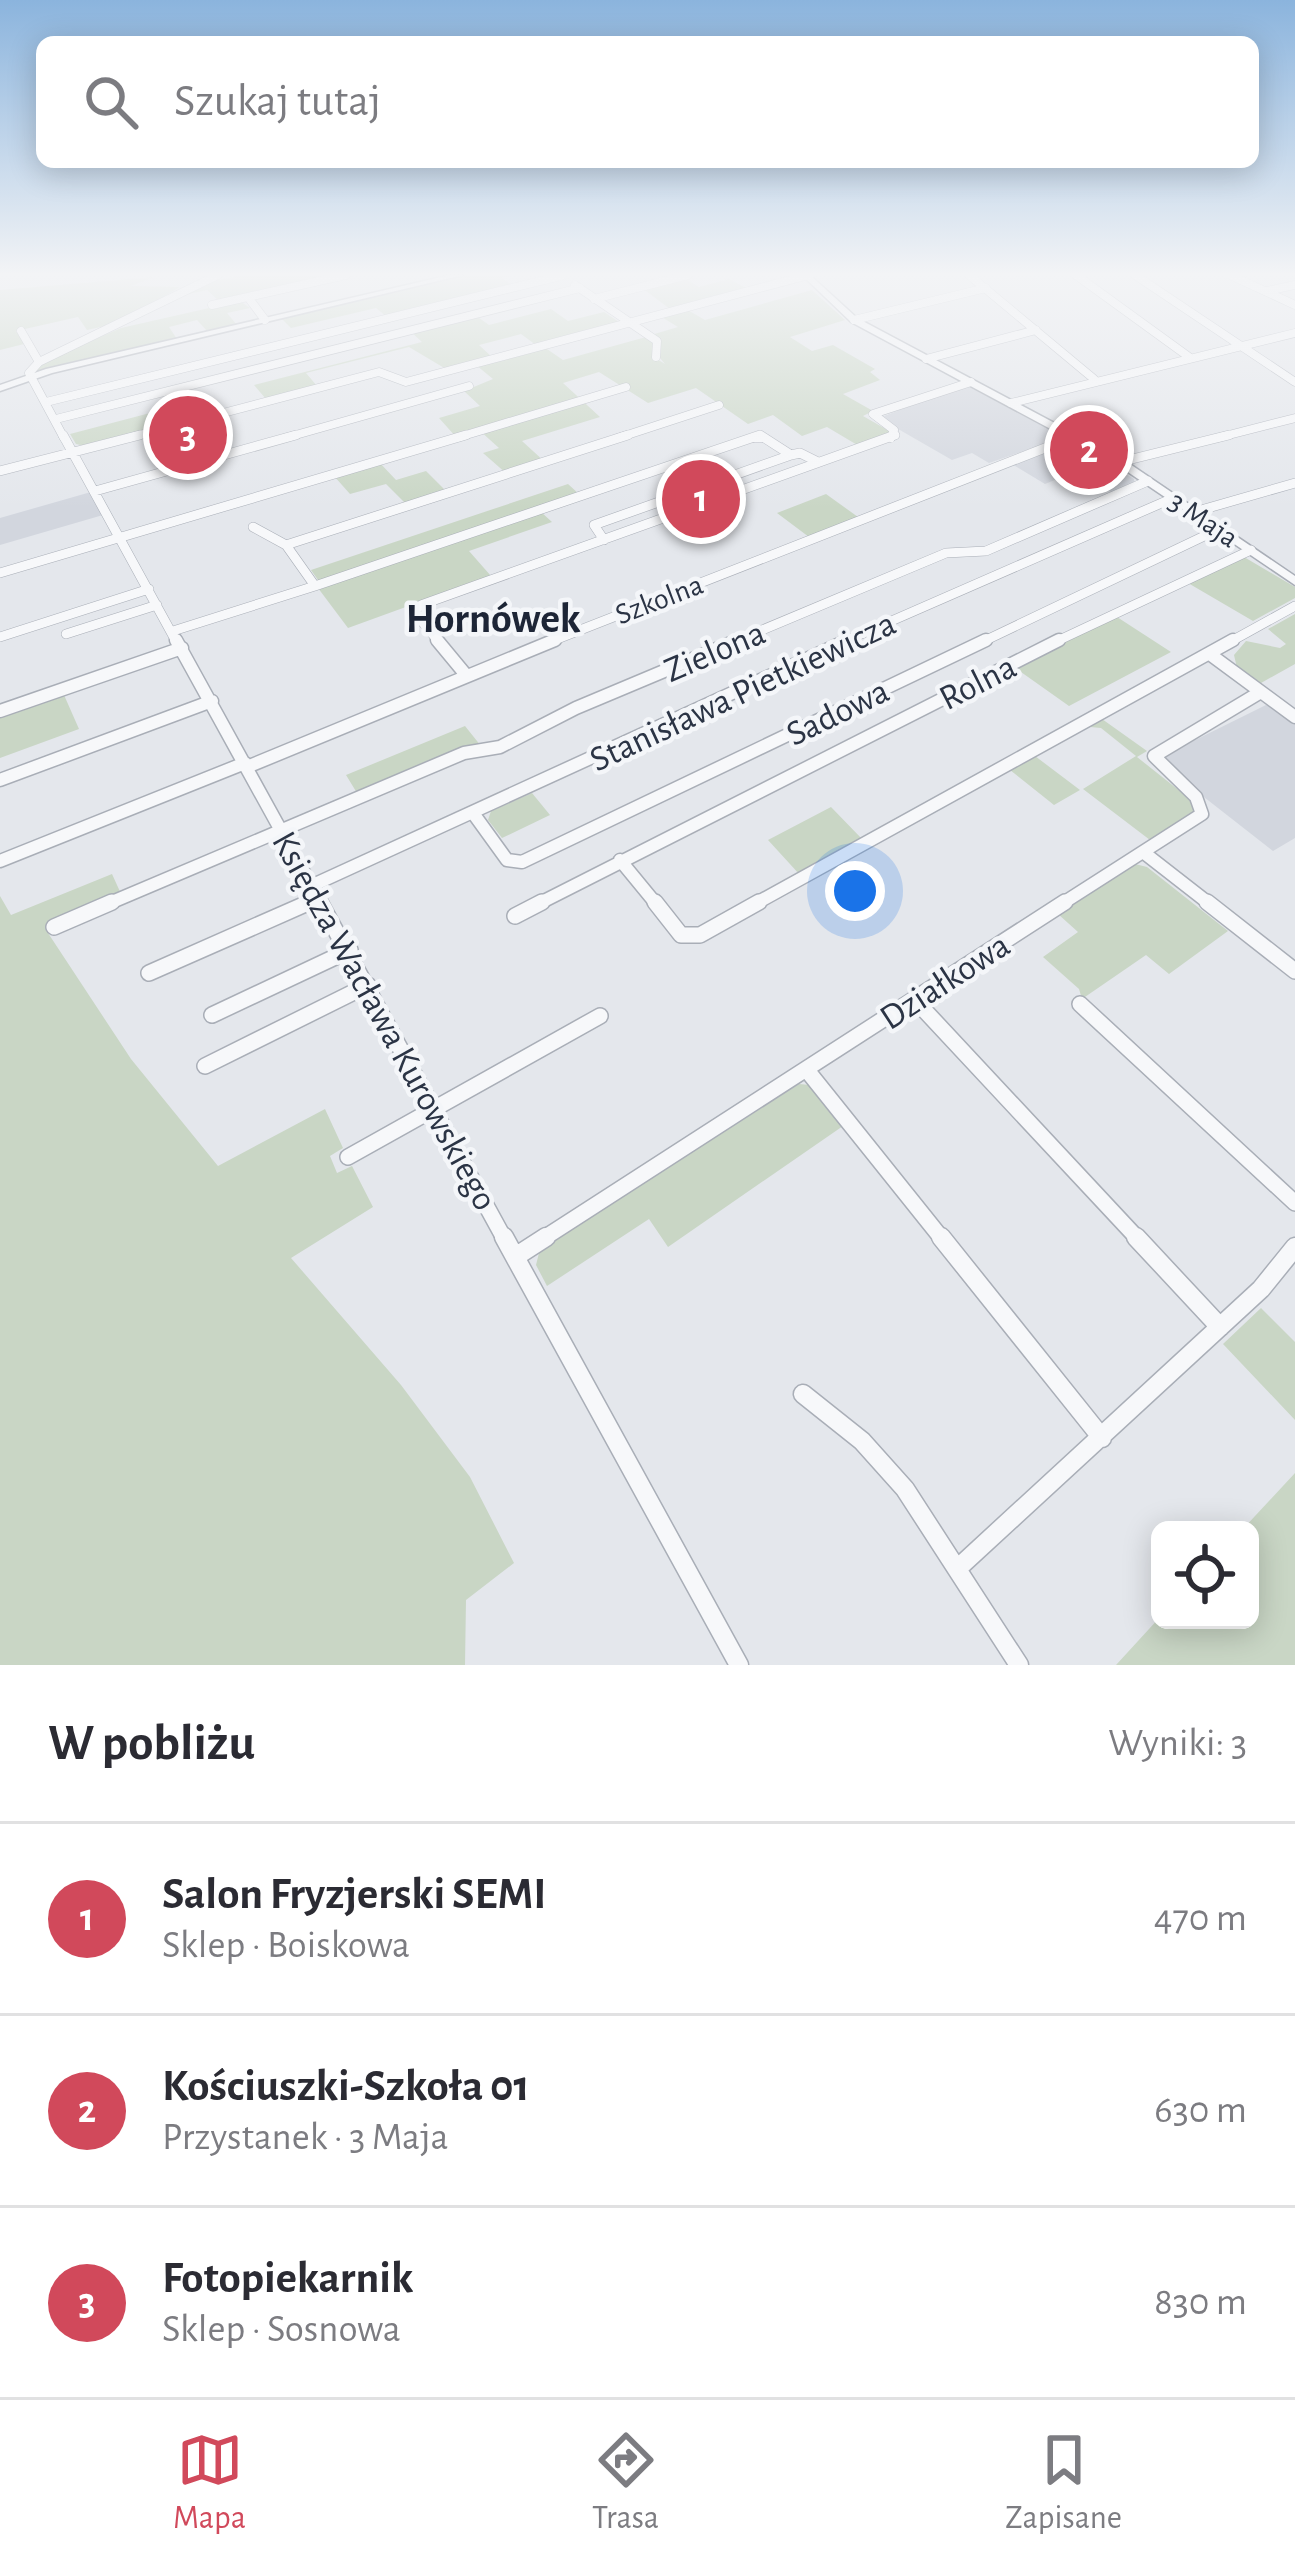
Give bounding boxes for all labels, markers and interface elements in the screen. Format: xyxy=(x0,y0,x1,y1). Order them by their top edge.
search box xyxy=(36,36,1259,168)
icon: search xyxy=(78,69,144,135)
text: Szukaj tutaj xyxy=(174,79,381,124)
pin: 3 xyxy=(149,390,227,480)
pin: 2 xyxy=(1050,405,1128,495)
pin: 1 xyxy=(662,454,740,544)
street label: 3 Maja xyxy=(1163,486,1243,554)
street label: Szkolna xyxy=(611,570,707,630)
district label: Hornówek xyxy=(405,598,581,640)
street label: Stanisława Pietkiewicza xyxy=(584,605,901,778)
street label: Zielona xyxy=(659,615,770,689)
street label: Rolna xyxy=(934,648,1022,717)
street label: Sadowa xyxy=(781,673,895,753)
street label: Księdza Wacława Kurowskiego xyxy=(265,826,503,1216)
your location xyxy=(825,861,885,921)
street label: Działkowa xyxy=(874,927,1016,1037)
map controls xyxy=(1151,1521,1259,1629)
button: locate xyxy=(1151,1521,1259,1629)
text: W pobliżu xyxy=(48,1718,255,1769)
text: Wyniki: 3 xyxy=(1108,1724,1247,1763)
text: Salon Fryzjerski SEMI xyxy=(162,1872,547,1917)
text: 1 xyxy=(80,1899,94,1938)
text: 470 m xyxy=(1154,1899,1247,1938)
text: Sklep · Boiskowa xyxy=(162,1926,410,1965)
text: Kościuszki-Szkoła 01 xyxy=(162,2064,530,2109)
text: 2 xyxy=(78,2091,96,2130)
text: 630 m xyxy=(1154,2091,1247,2130)
text: Przystanek · 3 Maja xyxy=(162,2118,449,2157)
text: Fotopiekarnik xyxy=(162,2256,413,2301)
text: 3 xyxy=(79,2283,95,2322)
text: 830 m xyxy=(1154,2283,1247,2322)
text: Sklep · Sosnowa xyxy=(162,2310,401,2349)
tab: Mapa xyxy=(173,2427,246,2539)
tab: Trasa xyxy=(592,2427,659,2539)
tab: Zapisane xyxy=(1005,2427,1122,2539)

